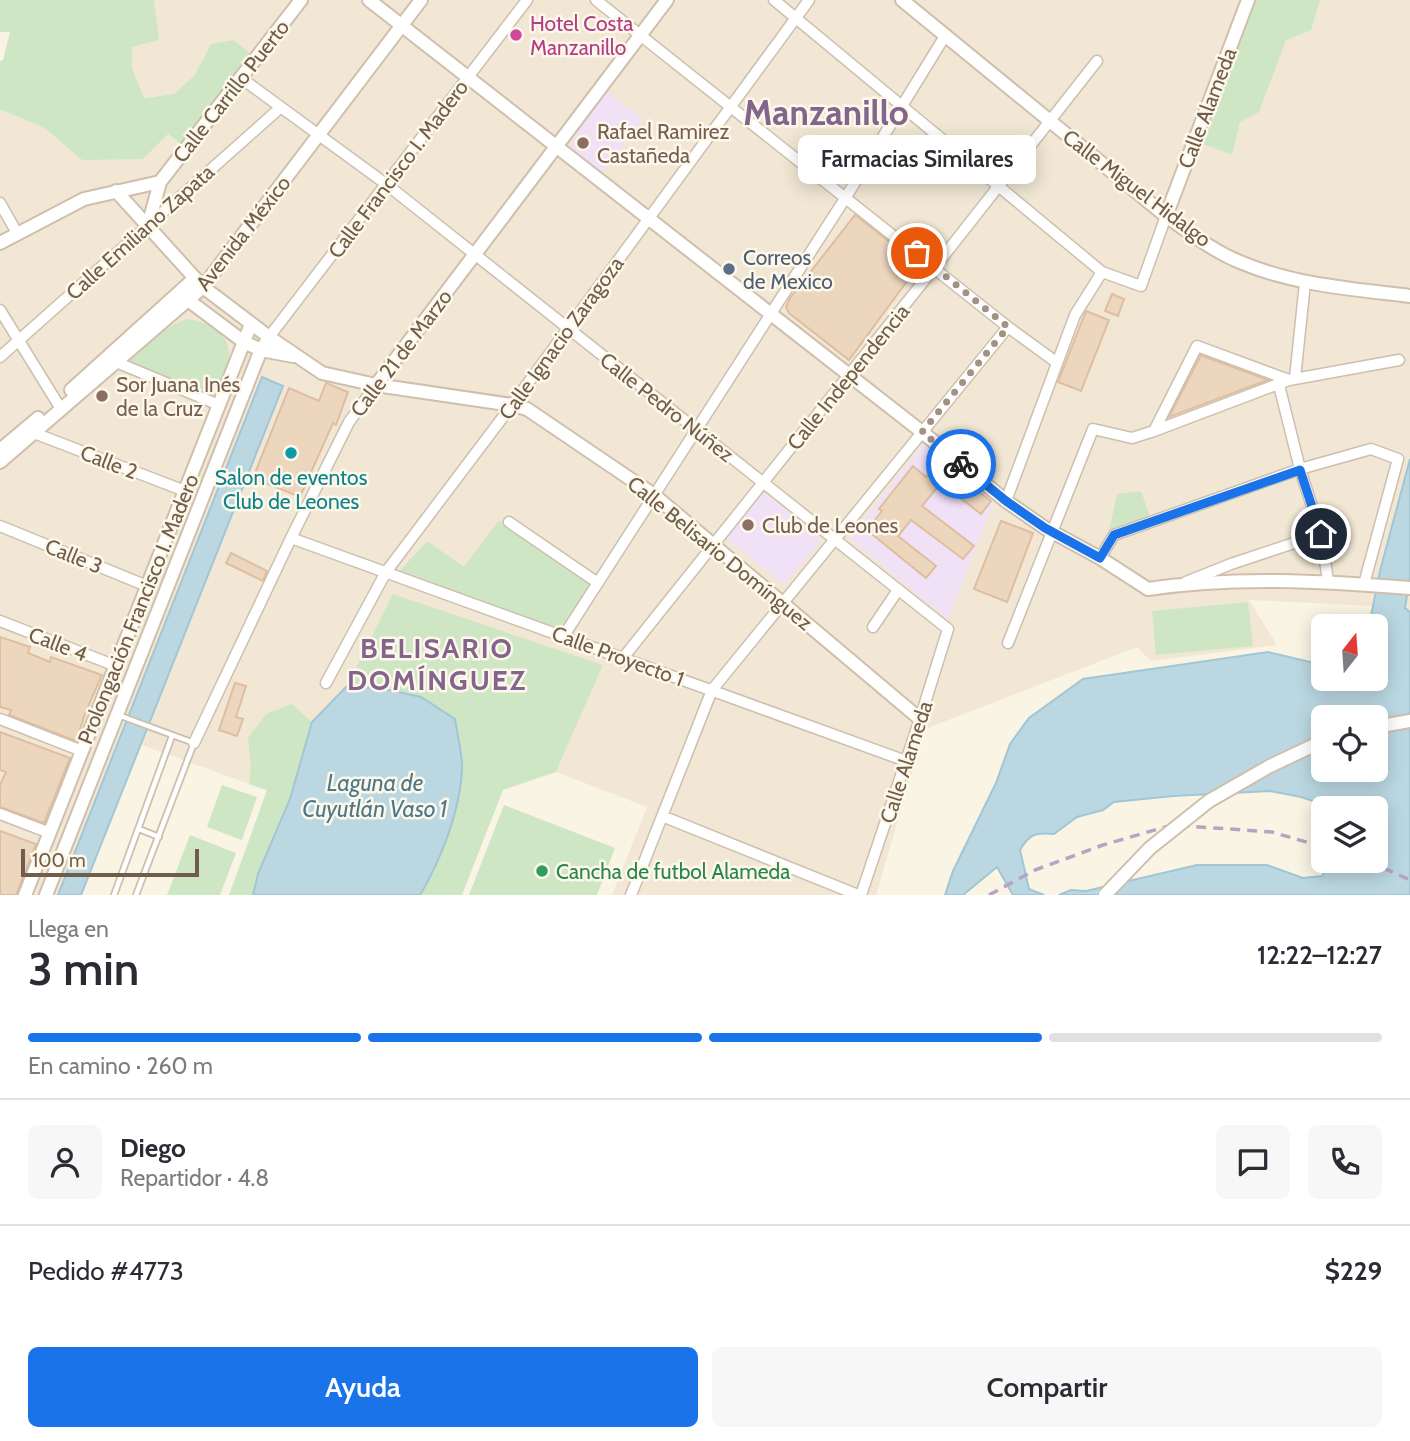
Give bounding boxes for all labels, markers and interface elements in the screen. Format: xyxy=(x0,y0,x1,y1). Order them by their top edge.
place label: Hotel Costa Manzanillo xyxy=(530,11,633,60)
street label: Calle Carrillo Puerto xyxy=(168,15,294,167)
marker: Hotel Costa Manzanillo xyxy=(508,27,524,43)
street label: Calle Alameda xyxy=(1173,44,1241,172)
street label: Calle Francisco I. Madero xyxy=(323,75,473,263)
district label: Manzanillo xyxy=(743,91,909,134)
place label: Rafael Ramirez Castañeda xyxy=(597,119,730,168)
street label: Calle Miguel Hidalgo xyxy=(1058,124,1216,252)
callout: Farmacias Similares xyxy=(798,134,1036,183)
marker: Rafael Ramirez Castañeda xyxy=(575,135,591,151)
text: Farmacias Similares xyxy=(821,145,1013,173)
street label: Calle Emiliano Zapata xyxy=(61,159,219,305)
street label: Avenida México xyxy=(191,171,295,295)
pin xyxy=(887,223,947,283)
icon: bag xyxy=(898,234,936,272)
place label: Correos de Mexico xyxy=(743,245,833,294)
street label: Calle Ignacio Zaragoza xyxy=(493,252,629,424)
marker: Correos de Mexico xyxy=(721,261,737,277)
street label: Calle 21 de Marzo xyxy=(345,284,457,422)
street label: Calle Independencia xyxy=(782,299,914,455)
street label: Calle Pedro Núñez xyxy=(595,347,739,467)
place label: Sor Juana Inés de la Cruz xyxy=(116,372,241,421)
marker: Sor Juana Inés de la Cruz xyxy=(94,388,110,404)
courier xyxy=(926,429,996,499)
street label: Calle 2 xyxy=(77,440,141,484)
marker: Salon de eventos Club de Leones xyxy=(283,445,299,461)
icon: bike xyxy=(942,445,980,483)
place label: Salon de eventos Club de Leones xyxy=(215,465,368,514)
street label: Prolongación Francisco I. Madero xyxy=(72,470,204,748)
street label: Calle Belisario Domínguez xyxy=(623,471,818,635)
pin xyxy=(1291,504,1351,564)
place label: Club de Leones xyxy=(762,513,899,538)
icon: home xyxy=(1302,515,1340,553)
marker: Club de Leones xyxy=(740,517,756,533)
street label: Calle 3 xyxy=(42,533,106,579)
north arrow xyxy=(1311,614,1388,691)
map controls xyxy=(1311,614,1388,873)
street label: Calle 4 xyxy=(25,621,91,667)
street label: Calle Proyecto 1 xyxy=(549,621,687,691)
district label: BELISARIO DOMÍNGUEZ xyxy=(347,631,527,697)
street label: Calle Alameda xyxy=(874,698,938,826)
button: locate xyxy=(1311,705,1388,782)
water label: Laguna de Cuyutlán Vaso 1 xyxy=(302,769,448,823)
button: layers xyxy=(1311,796,1388,873)
scale bar xyxy=(21,846,200,878)
text: 100 m xyxy=(32,849,86,872)
place label: Cancha de futbol Alameda xyxy=(556,859,790,884)
marker: Cancha de futbol Alameda xyxy=(534,863,550,879)
text: Llega en xyxy=(28,915,109,943)
text: 12:22–12:27 xyxy=(1257,939,1382,971)
text: 3 min xyxy=(28,941,139,997)
text: En camino · 260 m xyxy=(28,1052,213,1080)
button: person xyxy=(28,1125,102,1199)
button: chat xyxy=(1216,1125,1290,1199)
button: phone xyxy=(1308,1125,1382,1199)
text: Diego xyxy=(120,1132,186,1164)
text: Repartidor · 4.8 xyxy=(120,1164,269,1192)
text: Pedido #4773 xyxy=(28,1255,184,1287)
text: $229 xyxy=(1325,1255,1382,1287)
button: Ayuda xyxy=(28,1347,698,1427)
button: Compartir xyxy=(712,1347,1382,1427)

